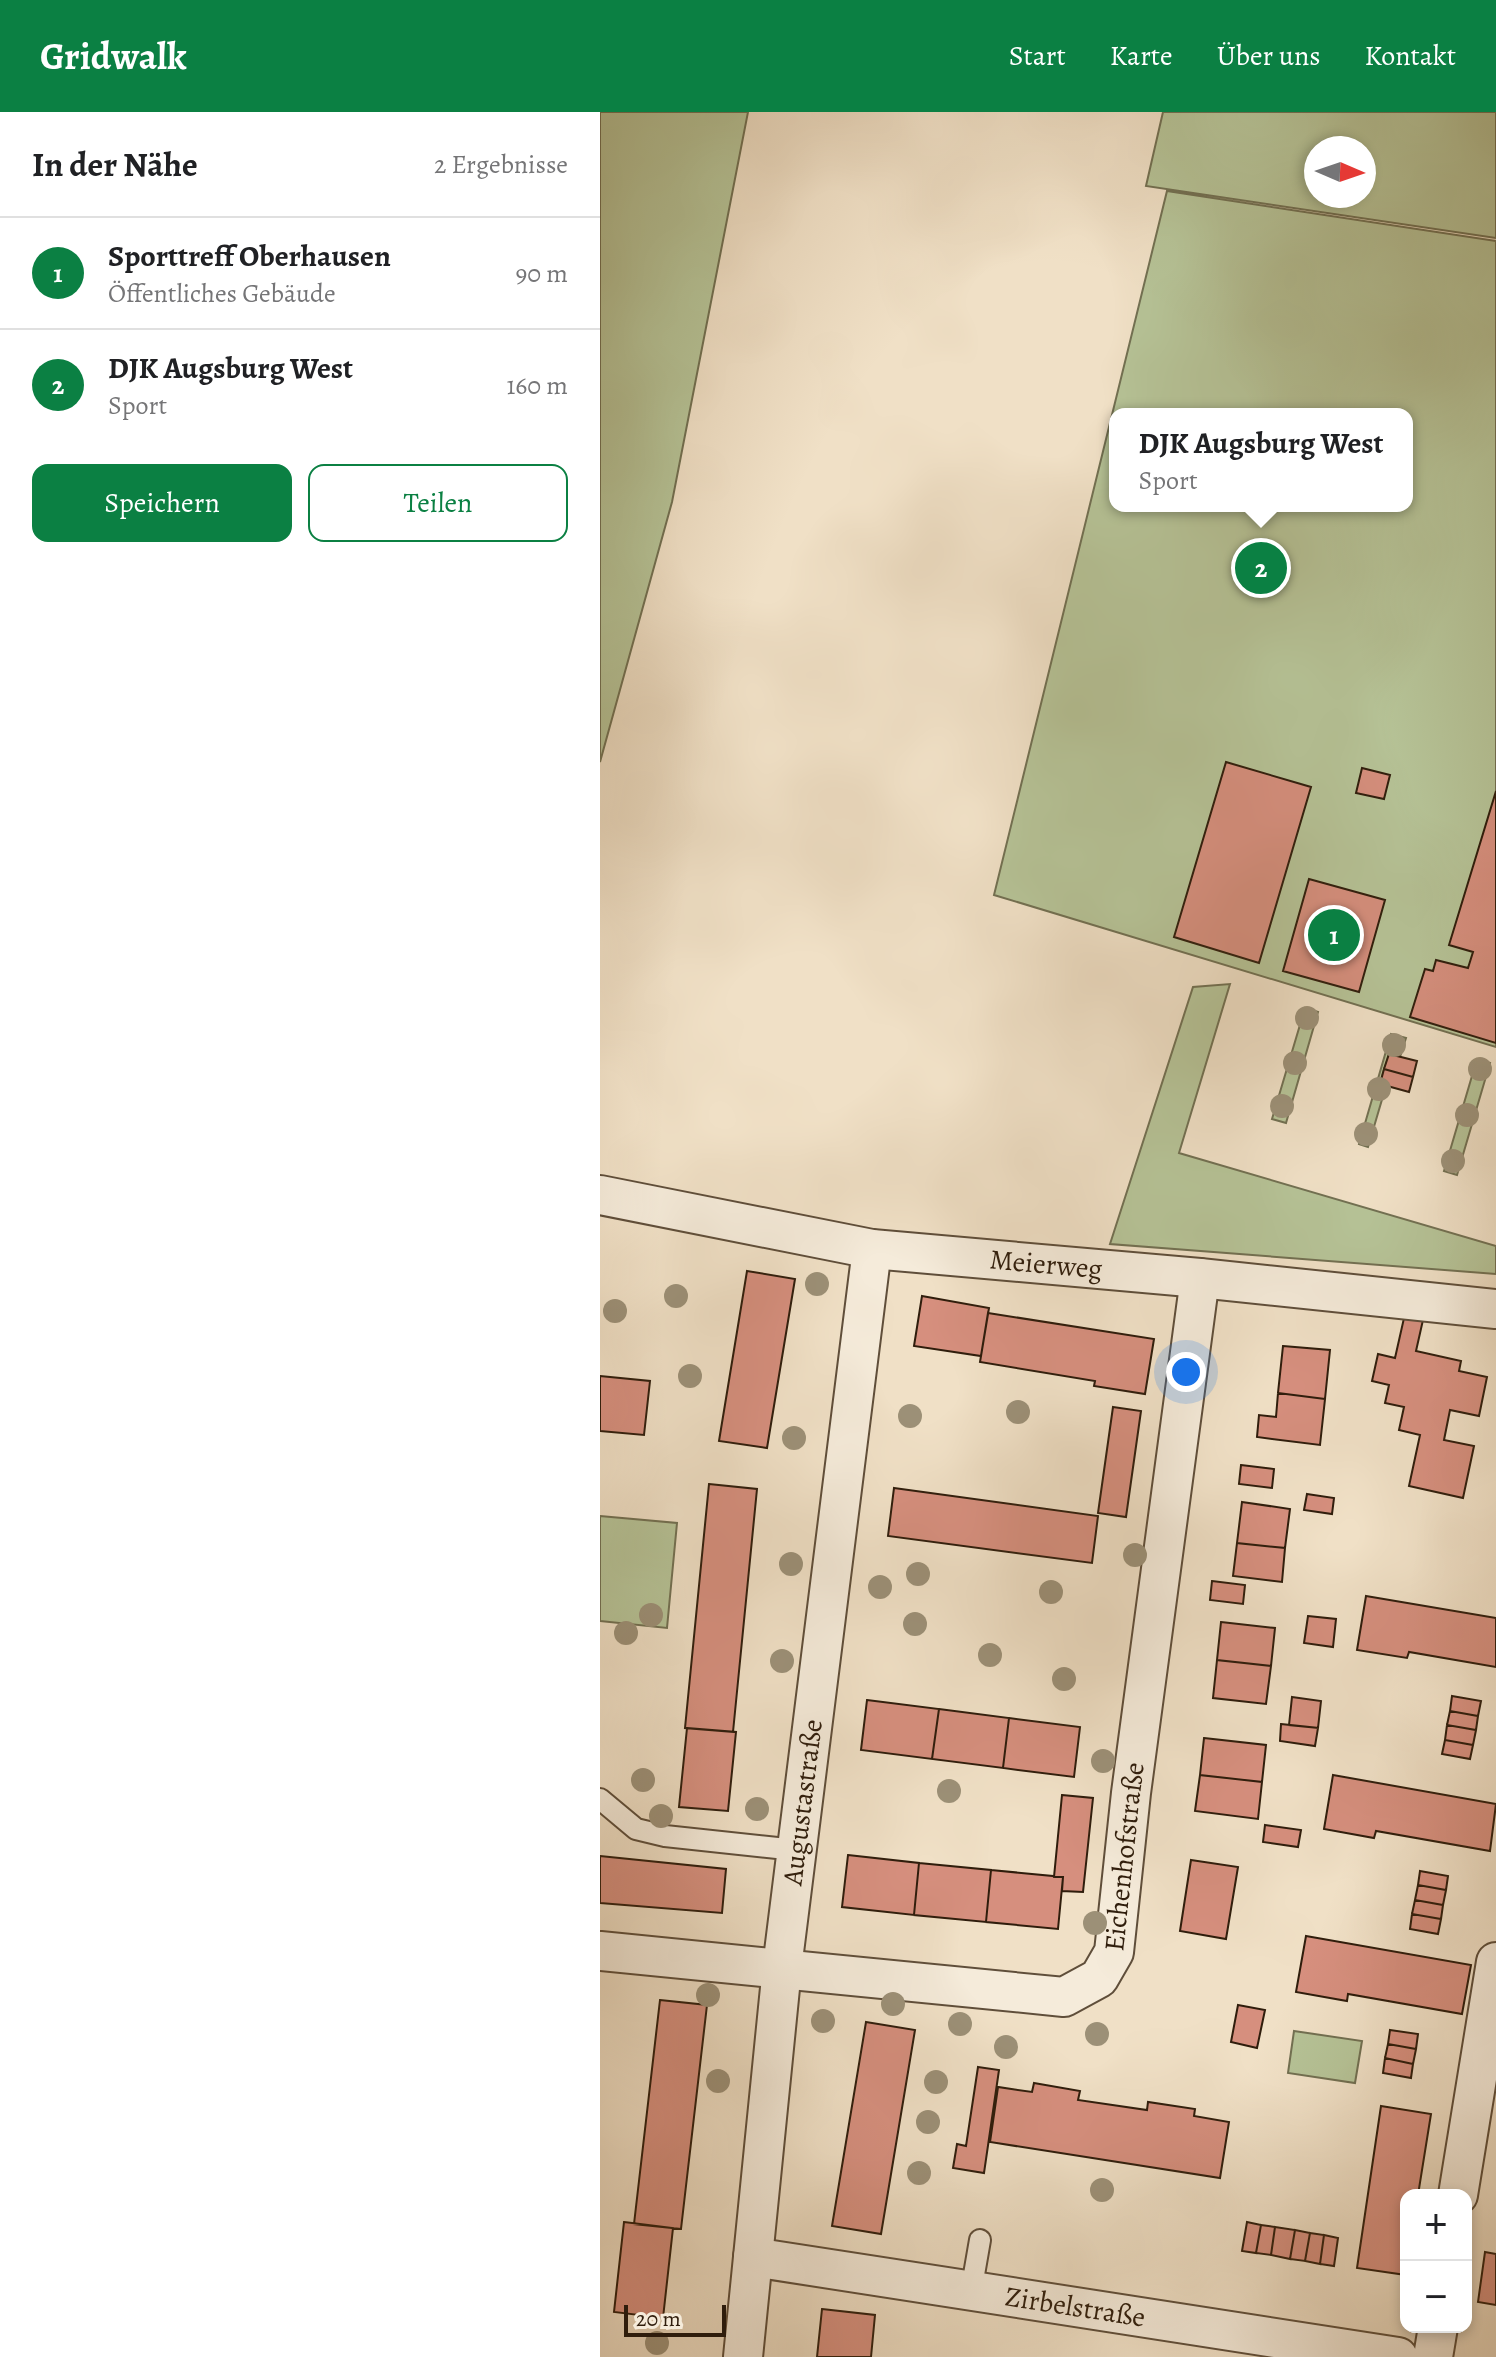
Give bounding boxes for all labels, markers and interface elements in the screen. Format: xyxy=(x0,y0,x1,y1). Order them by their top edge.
text: Gridwalk xyxy=(40,30,187,82)
text: Start xyxy=(1009,37,1066,75)
text: Karte xyxy=(1110,37,1173,75)
text: Über uns xyxy=(1217,37,1321,75)
text: Kontakt xyxy=(1365,37,1456,75)
north arrow xyxy=(1304,136,1376,208)
text: In der Nähe xyxy=(32,141,198,188)
text: 2 Ergebnisse xyxy=(434,147,568,182)
text: Sporttreff Oberhausen xyxy=(108,236,391,276)
text: 1 xyxy=(53,256,63,291)
text: 90 m xyxy=(516,256,568,291)
text: Öffentliches Gebäude xyxy=(108,276,336,311)
text: DJK Augsburg West xyxy=(108,348,353,388)
text: 2 xyxy=(52,368,64,403)
text: 160 m xyxy=(506,368,568,403)
text: Sport xyxy=(108,388,167,423)
popup xyxy=(1109,408,1413,512)
text: DJK Augsburg West xyxy=(1139,423,1383,463)
text: Sport xyxy=(1139,463,1198,498)
button: Speichern xyxy=(32,464,292,542)
button: Teilen xyxy=(308,464,568,542)
pin: 2 xyxy=(1235,538,1287,598)
pin: 1 xyxy=(1308,905,1360,965)
street label: Meierweg xyxy=(988,1240,1104,1288)
your location xyxy=(1166,1352,1206,1392)
street label: Augustastraße xyxy=(773,1717,832,1888)
street label: Eichenhofstraße xyxy=(1095,1760,1154,1953)
map controls xyxy=(1400,2189,1472,2333)
button: + xyxy=(1400,2189,1472,2261)
button: − xyxy=(1400,2261,1472,2333)
street label: Zirbelstraße xyxy=(1002,2277,1148,2337)
scale bar xyxy=(624,2301,726,2337)
text: 20 m xyxy=(636,2304,681,2334)

